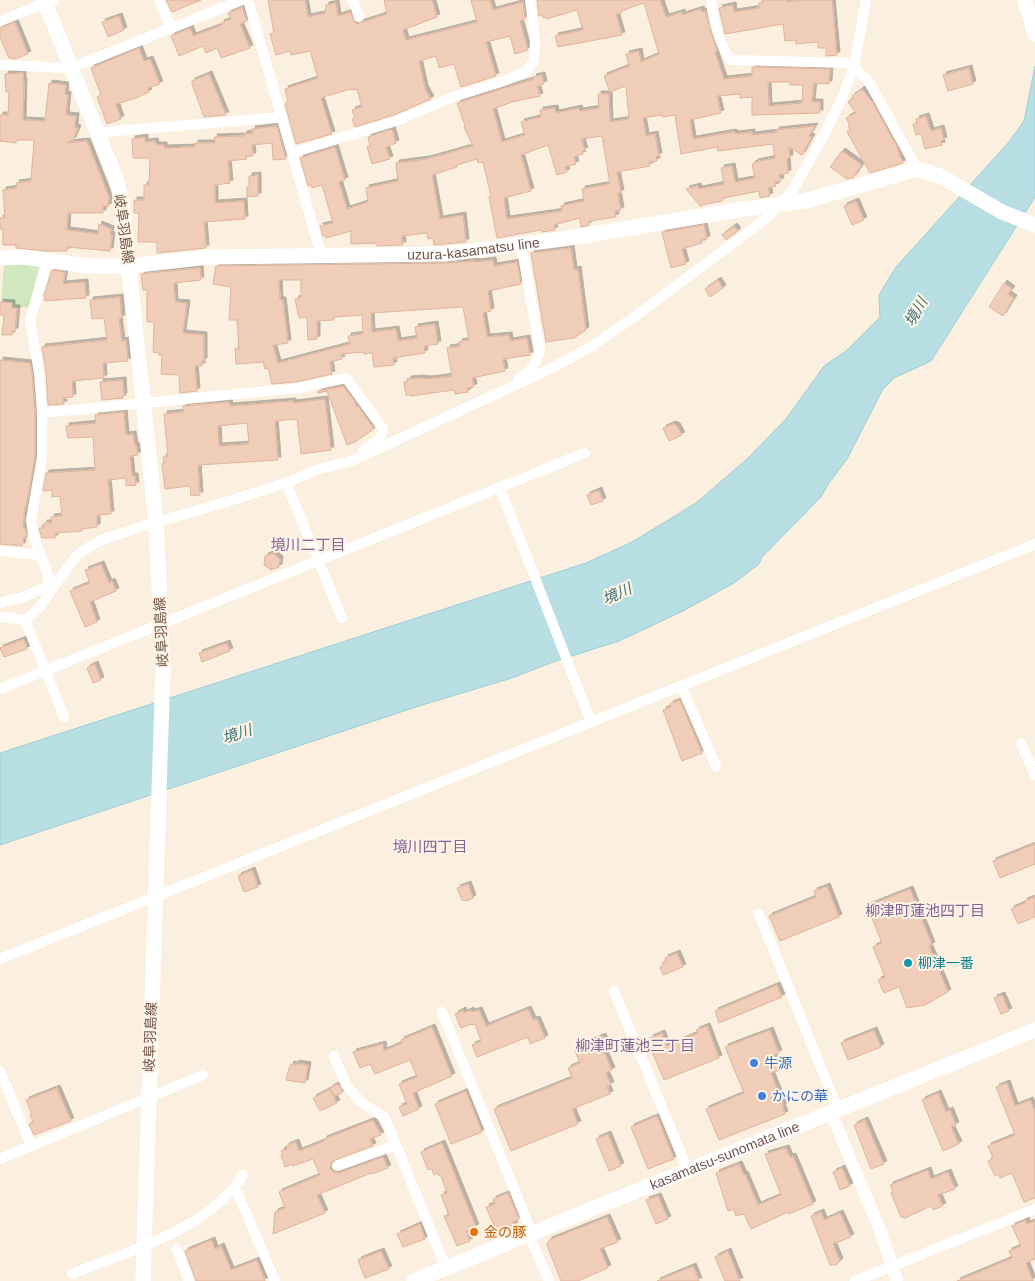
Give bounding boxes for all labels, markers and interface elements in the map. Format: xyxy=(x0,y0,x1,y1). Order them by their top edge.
street label: 岐阜羽島線 xyxy=(111,193,137,265)
street label: uzura-kasamatsu line xyxy=(407,234,541,262)
water label: 境川 xyxy=(901,293,931,329)
district label: 境川二丁目 xyxy=(270,536,346,553)
water label: 境川 xyxy=(600,579,636,607)
street label: 岐阜羽島線 xyxy=(151,597,171,667)
water label: 境川 xyxy=(220,720,256,746)
district label: 境川四丁目 xyxy=(392,838,468,855)
district label: 柳津町蓮池四丁目 xyxy=(865,902,985,919)
place label: 柳津一番 xyxy=(918,955,974,971)
marker: 柳津一番 xyxy=(902,957,914,969)
street label: 岐阜羽島線 xyxy=(141,1002,159,1072)
district label: 柳津町蓮池三丁目 xyxy=(575,1037,695,1054)
place label: 牛源 xyxy=(764,1055,792,1071)
marker: 牛源 xyxy=(748,1057,760,1069)
place label: かにの華 xyxy=(772,1088,828,1104)
marker: かにの華 xyxy=(756,1090,768,1102)
street label: kasamatsu-sunomata line xyxy=(648,1118,802,1193)
place label: 金の豚 xyxy=(484,1224,527,1240)
marker: 金の豚 xyxy=(468,1226,480,1238)

